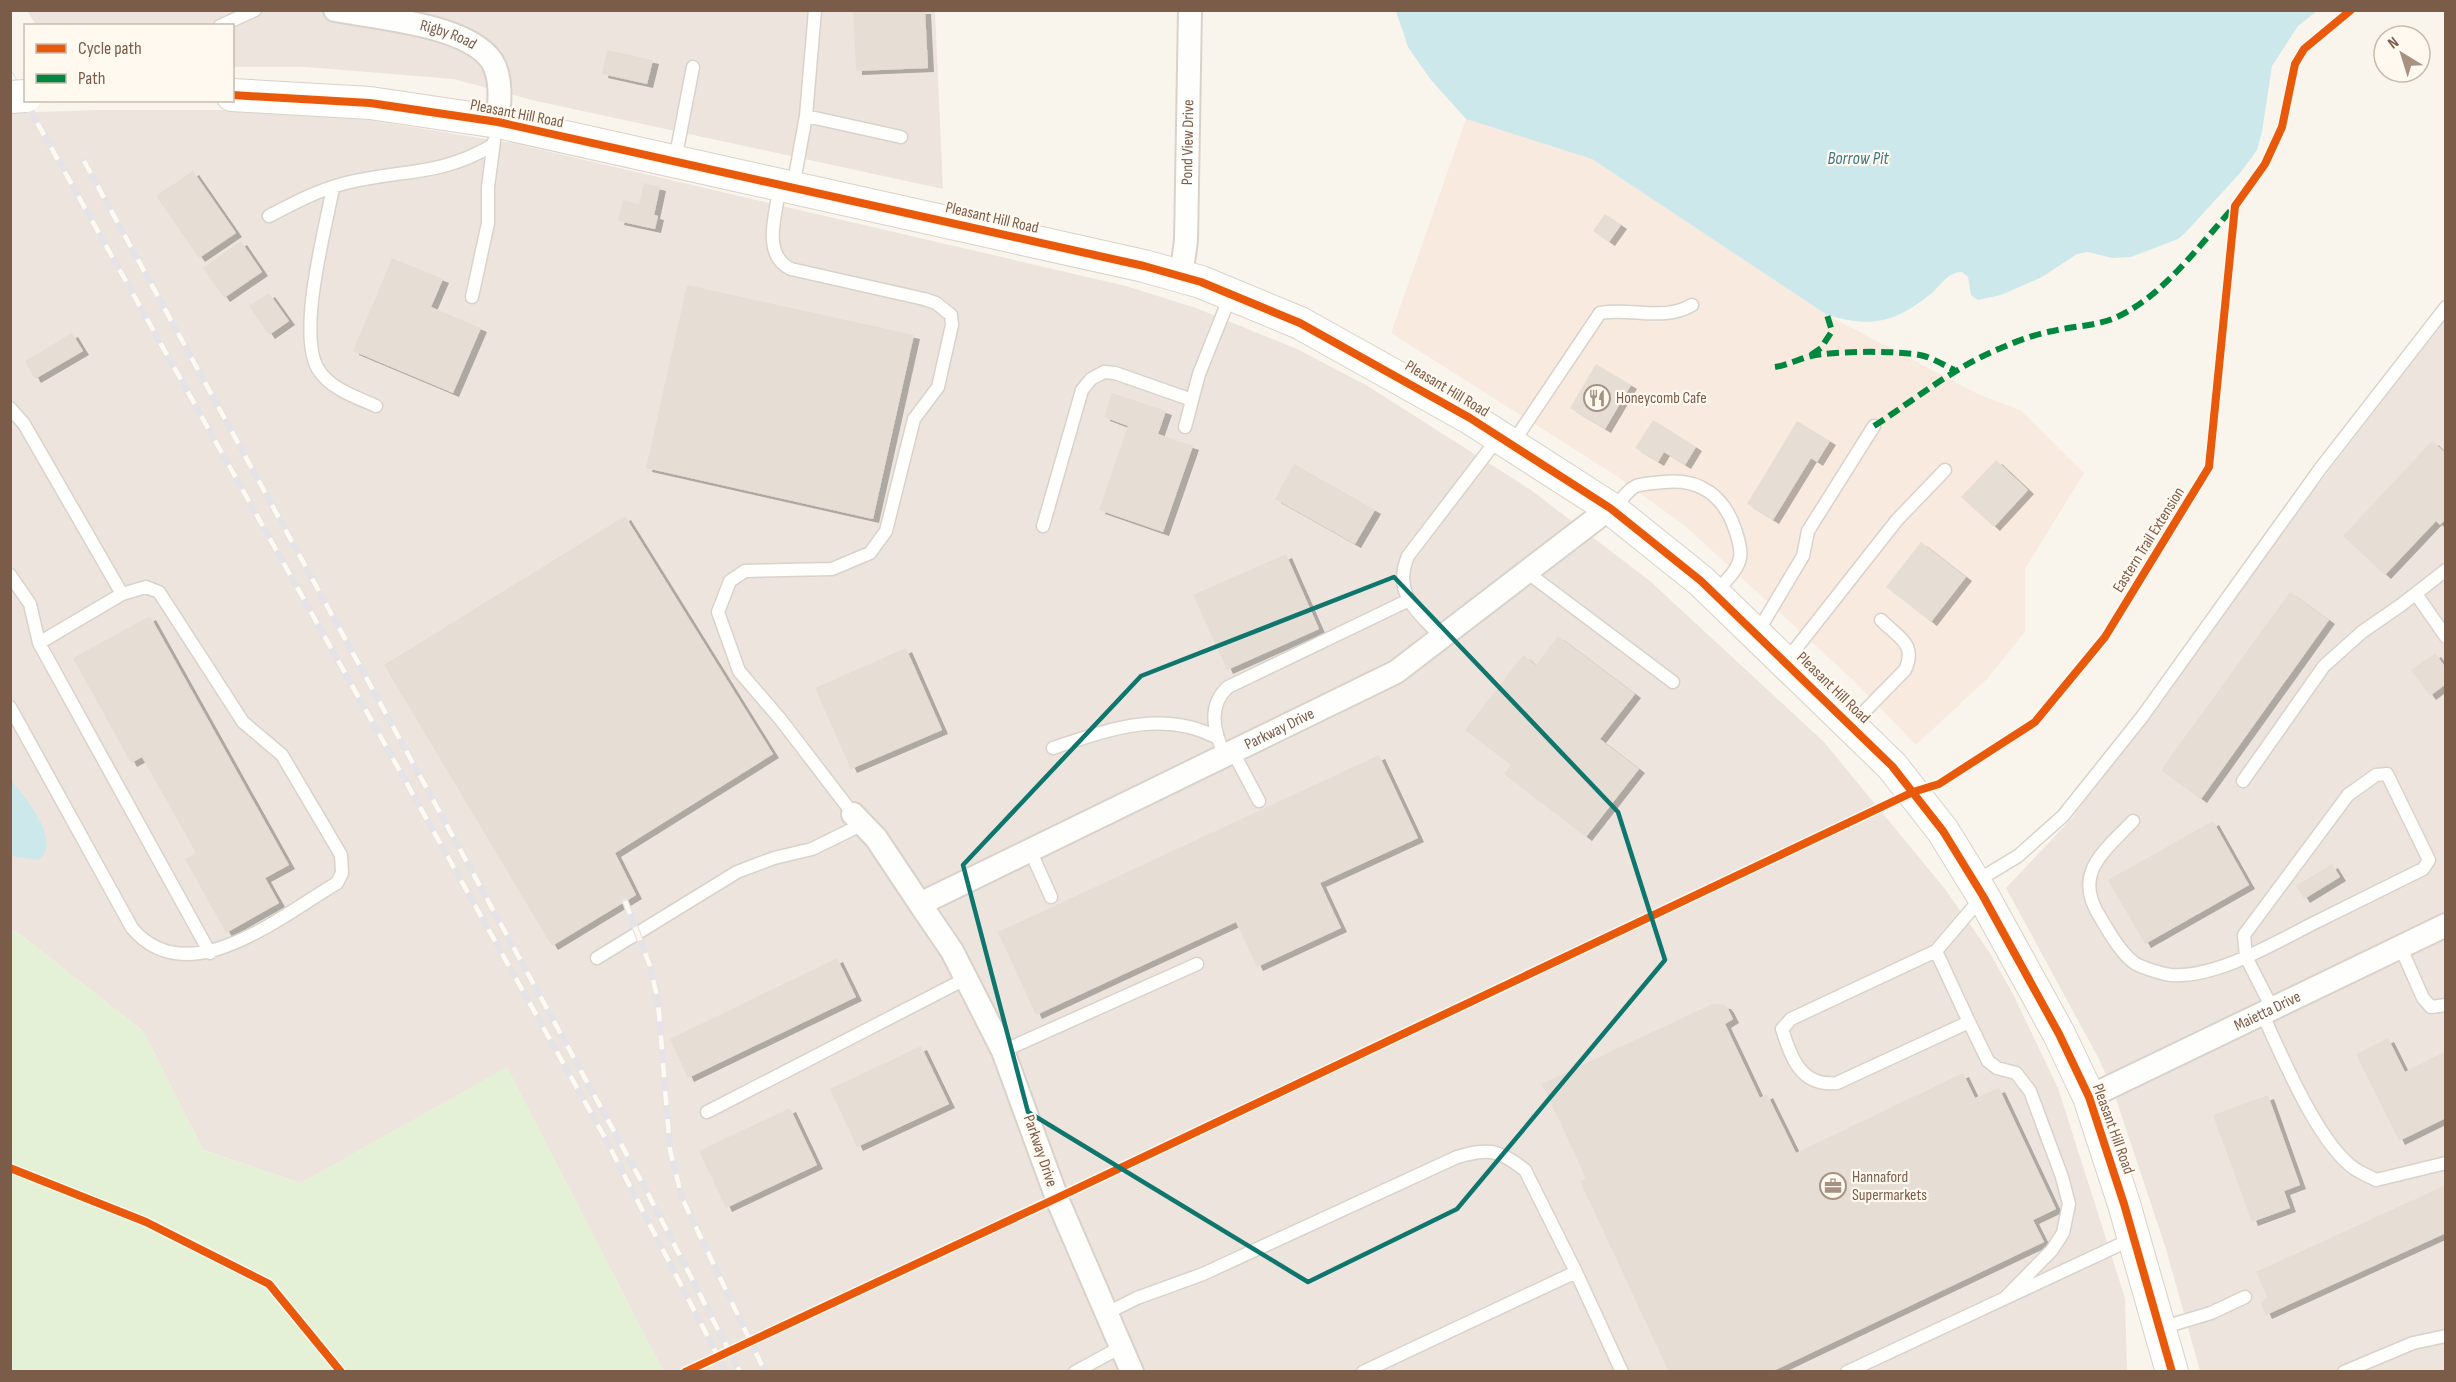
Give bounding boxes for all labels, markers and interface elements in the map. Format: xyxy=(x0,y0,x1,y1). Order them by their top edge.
street label: Rigby Road xyxy=(418,16,480,53)
legend xyxy=(24,24,234,102)
north arrow xyxy=(2372,24,2432,84)
text: N xyxy=(2384,33,2403,53)
text: Cycle path xyxy=(78,38,142,59)
text: Path xyxy=(78,68,106,89)
street label: Pleasant Hill Road xyxy=(469,96,565,132)
street label: Pond View Drive xyxy=(1177,99,1198,185)
water label: Borrow Pit xyxy=(1827,148,1889,169)
street label: Pleasant Hill Road xyxy=(944,198,1040,238)
street label: Pleasant Hill Road xyxy=(1401,356,1493,422)
restaurant icon: Honeycomb Cafe xyxy=(1582,383,1612,413)
place label: Honeycomb Cafe xyxy=(1616,389,1707,408)
street label: Eastern Trail Extension xyxy=(2109,484,2189,596)
street label: Pleasant Hill Road xyxy=(1792,648,1874,728)
street label: Parkway Drive xyxy=(1242,704,1317,754)
street label: Maietta Drive xyxy=(2231,987,2304,1035)
street label: Pleasant Hill Road xyxy=(2088,1081,2138,1177)
street label: Parkway Drive xyxy=(1019,1112,1061,1190)
place label: Hannaford Supermarkets xyxy=(1852,1168,1927,1205)
office icon: Hannaford Supermarkets xyxy=(1818,1171,1848,1201)

